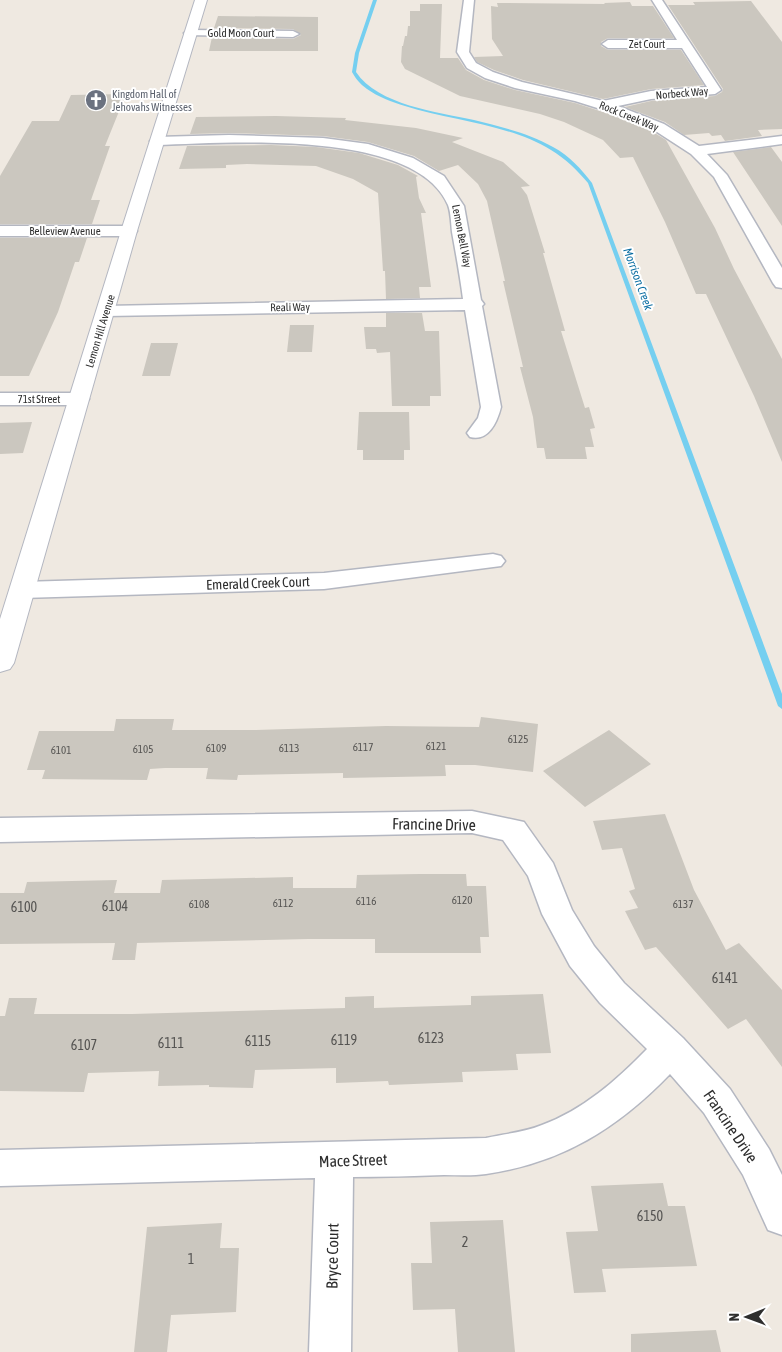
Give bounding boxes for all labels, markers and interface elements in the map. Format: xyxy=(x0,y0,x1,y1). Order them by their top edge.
street label: Gold Moon Court xyxy=(208,27,274,39)
street label: Zet Court xyxy=(629,38,665,50)
street label: Norbeck Way xyxy=(655,85,709,101)
church icon: Kingdom Hall of Jehovahs Witnesses xyxy=(84,88,108,112)
place label: Kingdom Hall of Jehovahs Witnesses xyxy=(112,88,192,113)
street label: Rock Creek Way xyxy=(598,99,661,134)
street label: Lemon Bell Way xyxy=(450,203,474,269)
street label: Belleview Avenue xyxy=(29,225,101,237)
water label: Morrison Creek xyxy=(620,246,656,313)
street label: Lemon Hill Avenue xyxy=(83,293,117,369)
street label: Reali Way xyxy=(270,301,310,313)
street label: 71st Street xyxy=(17,393,61,405)
street label: Emerald Creek Court xyxy=(206,573,310,593)
house number: 6125 xyxy=(508,733,528,745)
house number: 6121 xyxy=(426,740,446,752)
house number: 6117 xyxy=(353,741,373,753)
house number: 6109 xyxy=(206,742,226,754)
house number: 6113 xyxy=(279,742,299,754)
house number: 6105 xyxy=(133,743,153,755)
house number: 6101 xyxy=(51,744,71,756)
street label: Francine Drive xyxy=(392,814,476,834)
house number: 6120 xyxy=(452,894,472,906)
house number: 6116 xyxy=(356,895,376,907)
house number: 6112 xyxy=(273,897,293,909)
house number: 6104 xyxy=(102,898,129,914)
house number: 6108 xyxy=(189,898,209,910)
house number: 6137 xyxy=(673,898,693,910)
house number: 6100 xyxy=(11,899,38,915)
house number: 6141 xyxy=(712,970,738,986)
house number: 6123 xyxy=(418,1030,444,1046)
house number: 6119 xyxy=(331,1032,357,1048)
house number: 6115 xyxy=(245,1033,271,1049)
house number: 6111 xyxy=(158,1035,184,1051)
house number: 6107 xyxy=(71,1037,97,1053)
street label: Francine Drive xyxy=(700,1086,762,1166)
street label: Mace Street xyxy=(318,1150,388,1170)
house number: 6150 xyxy=(637,1208,664,1224)
street label: Bryce Court xyxy=(322,1223,343,1289)
house number: 2 xyxy=(462,1234,468,1250)
house number: 1 xyxy=(188,1251,194,1267)
north arrow xyxy=(722,1292,772,1342)
text: N xyxy=(726,1313,742,1321)

